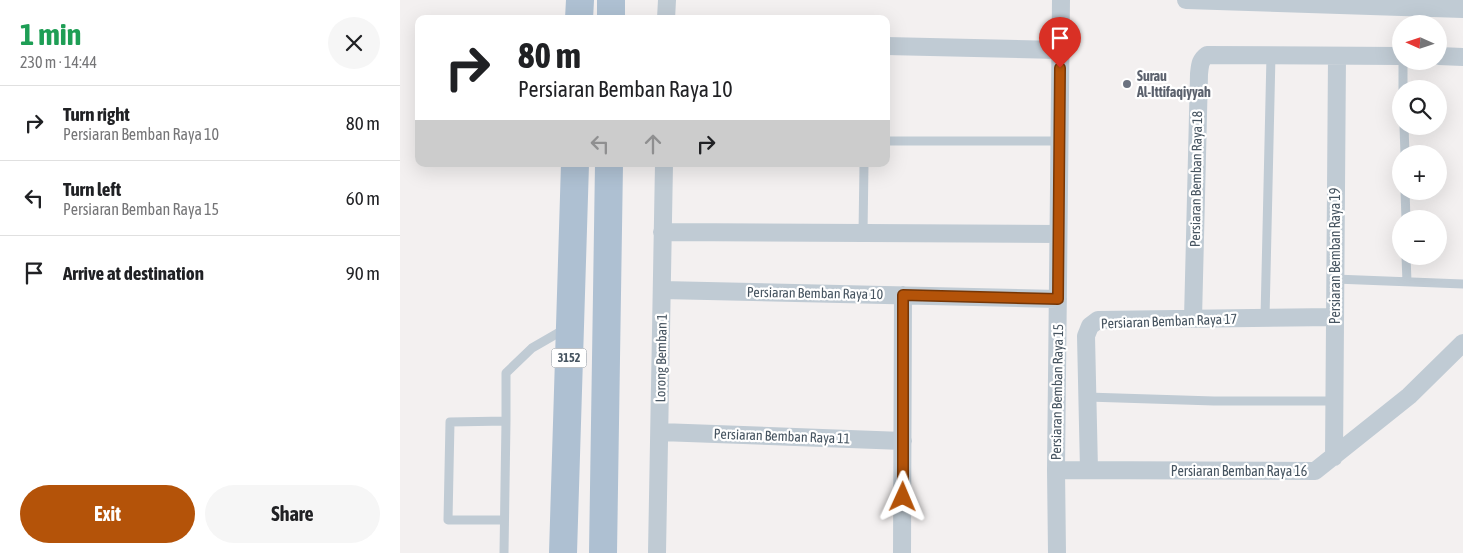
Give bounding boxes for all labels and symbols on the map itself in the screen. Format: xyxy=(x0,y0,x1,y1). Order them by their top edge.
north arrow xyxy=(1392,15,1448,70)
pin xyxy=(1039,17,1081,68)
place label: Surau Al-Ittifaqiyyah xyxy=(1136,68,1211,100)
marker: Surau Al-Ittifaqiyyah xyxy=(1121,78,1133,90)
street label: Persiaran Bemban Raya 18 xyxy=(1187,110,1205,247)
street label: Persiaran Bemban Raya 19 xyxy=(1327,188,1343,324)
street label: Persiaran Bemban Raya 10 xyxy=(747,284,884,302)
street label: Persiaran Bemban Raya 17 xyxy=(1100,311,1238,331)
street label: Lorong Bemban 1 xyxy=(652,313,670,403)
street label: Persiaran Bemban Raya 15 xyxy=(1048,324,1066,460)
road number: 3152 xyxy=(552,348,586,368)
street label: Persiaran Bemban Raya 11 xyxy=(713,426,851,446)
street label: Persiaran Bemban Raya 16 xyxy=(1171,463,1308,479)
position arrow xyxy=(876,470,928,522)

